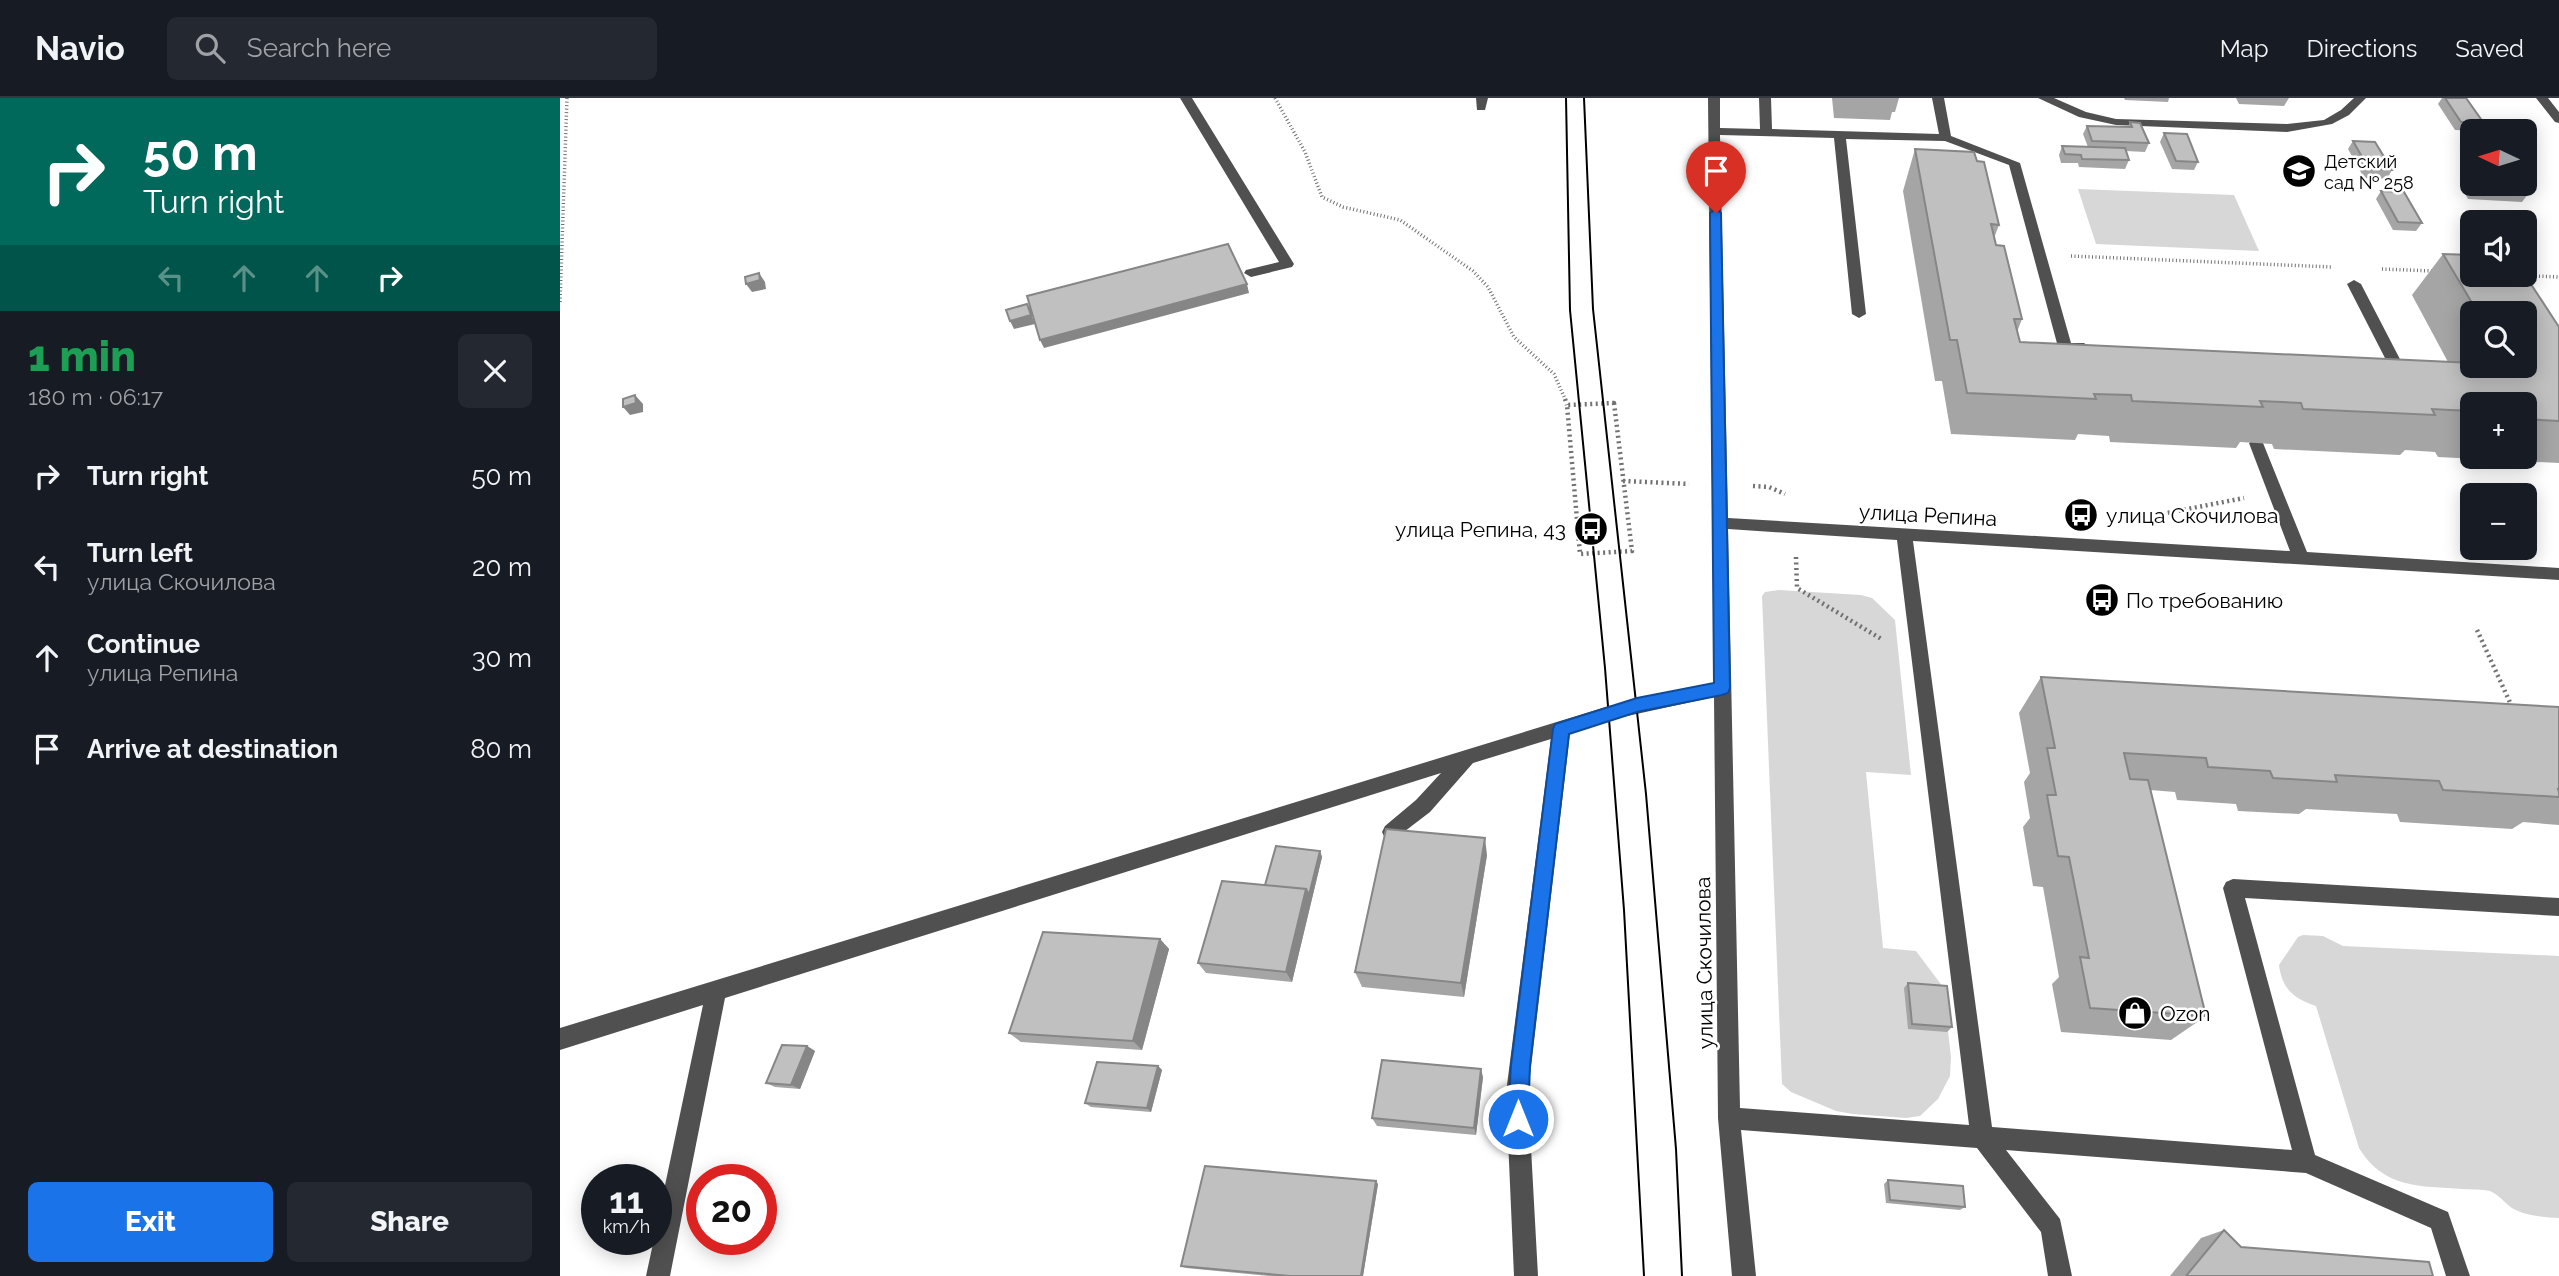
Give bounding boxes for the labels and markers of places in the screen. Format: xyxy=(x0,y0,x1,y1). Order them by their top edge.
pin xyxy=(1686,141,1746,213)
place label: Детский сад № 258 xyxy=(2324,151,2414,193)
school or university icon: Детский сад № 258 xyxy=(2280,152,2318,190)
bus stop icon: улица Скочилова xyxy=(2062,496,2100,534)
place label: улица Скочилова xyxy=(2106,503,2278,528)
bus stop icon: улица Репина, 43 xyxy=(1572,510,1610,548)
place label: улица Репина, 43 xyxy=(1395,517,1566,542)
bus stop icon: По требованию xyxy=(2083,581,2121,619)
place label: По требованию xyxy=(2126,588,2283,613)
shop icon: Ozon xyxy=(2116,994,2154,1032)
place label: Ozon xyxy=(2160,1001,2211,1026)

